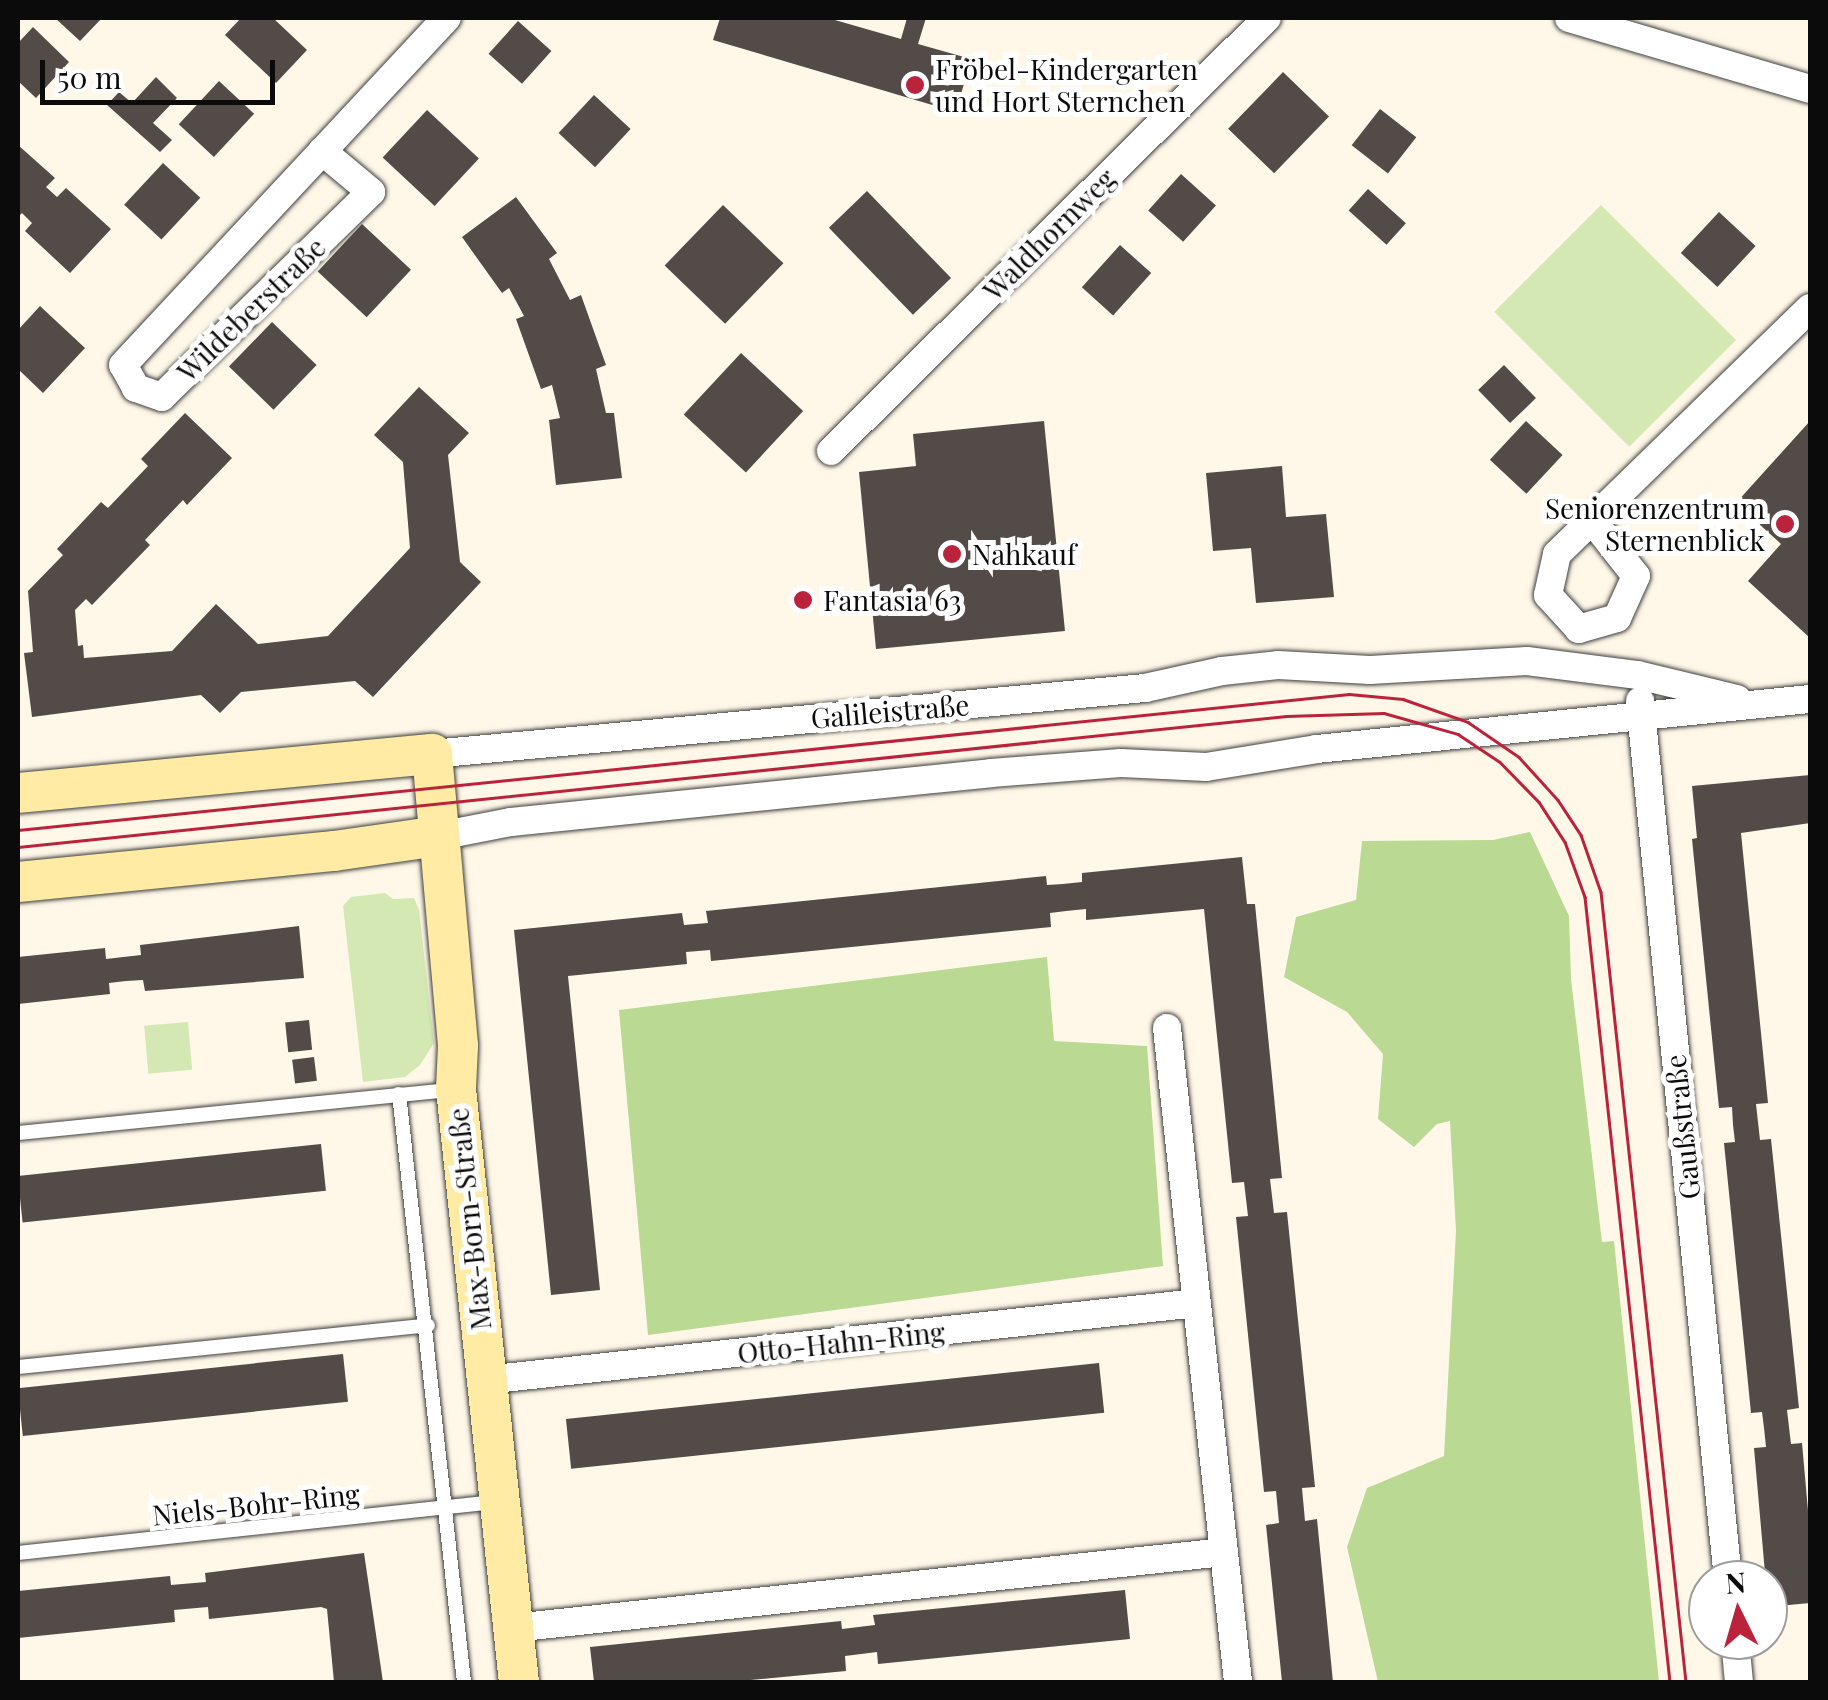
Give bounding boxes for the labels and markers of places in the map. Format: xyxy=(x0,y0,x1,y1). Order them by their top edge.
place label: Fröbel-Kindergarten und Hort Sternchen xyxy=(935,52,1198,118)
marker: Fröbel-Kindergarten und Hort Sternchen xyxy=(904,74,926,96)
place label: Seniorenzentrum Sternenblick xyxy=(1545,491,1765,557)
marker: Seniorenzentrum Sternenblick xyxy=(1774,513,1796,535)
place label: Nahkauf xyxy=(972,537,1076,571)
marker: Nahkauf xyxy=(941,543,963,565)
place label: Fantasia 63 xyxy=(823,583,962,617)
marker: Fantasia 63 xyxy=(792,589,814,611)

